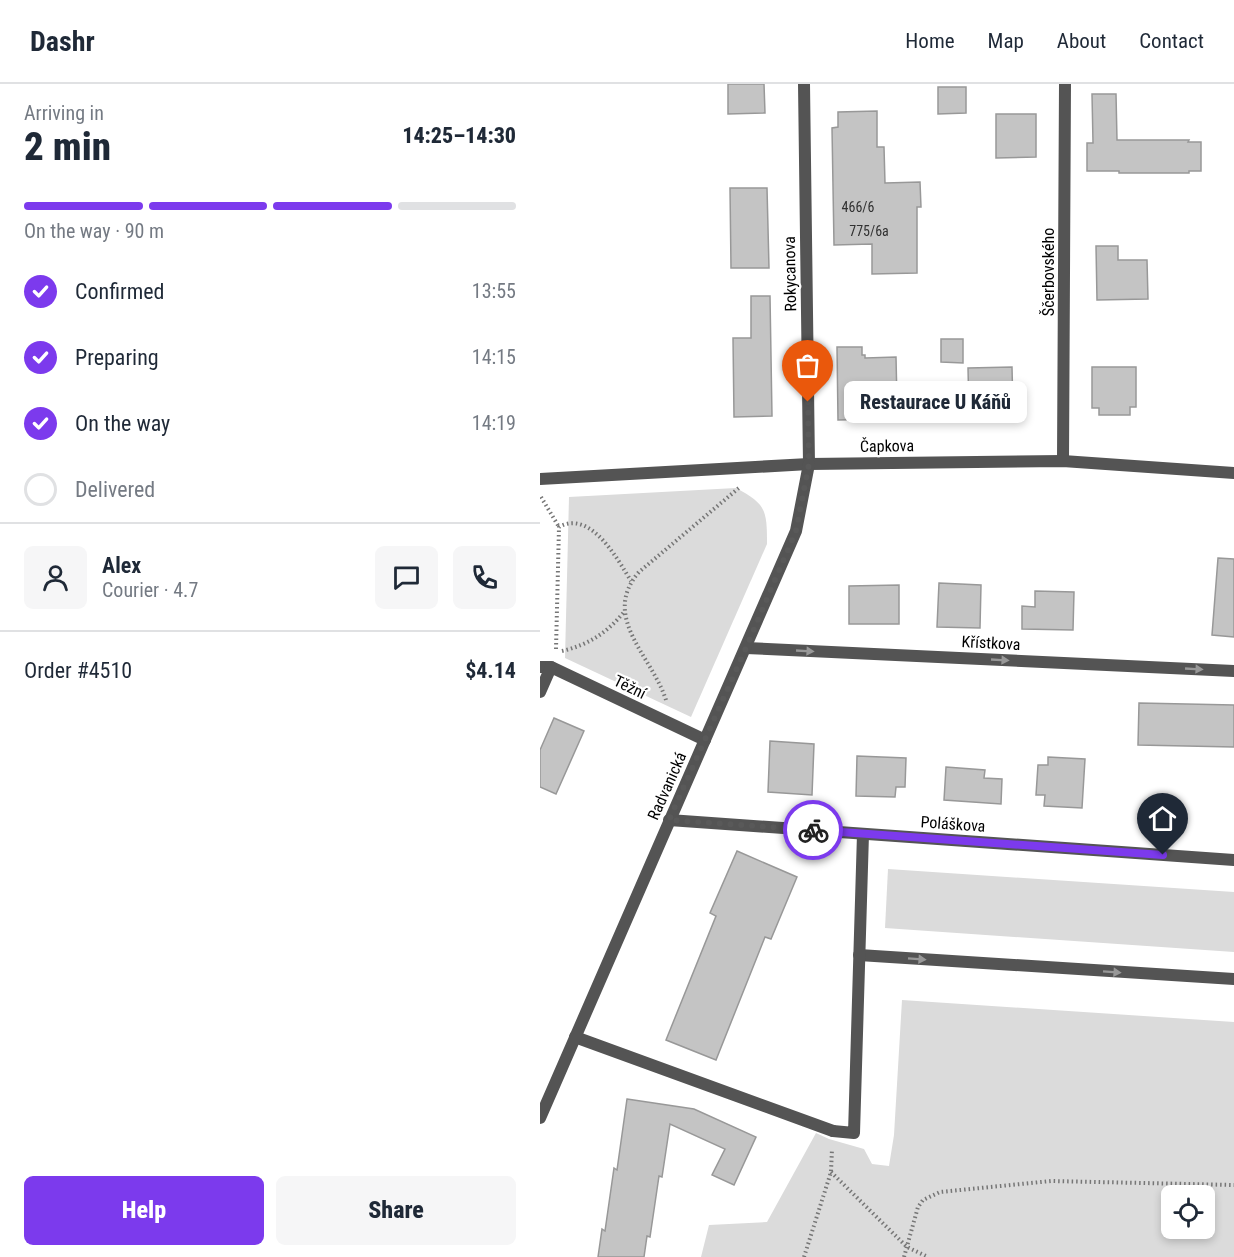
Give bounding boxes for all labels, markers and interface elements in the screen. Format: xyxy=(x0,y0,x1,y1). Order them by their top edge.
text: Dashr xyxy=(30,25,95,58)
text: Home xyxy=(905,29,955,53)
text: Map xyxy=(988,29,1024,53)
text: About xyxy=(1057,29,1106,53)
text: Contact xyxy=(1139,29,1204,53)
text: Arriving in xyxy=(24,101,104,125)
text: 14:25–14:30 xyxy=(402,123,516,148)
text: 2 min xyxy=(24,124,111,170)
house number: 466/6 xyxy=(842,199,875,215)
text: On the way · 90 m xyxy=(24,219,164,243)
house number: 775/6a xyxy=(849,223,889,239)
street label: Ščerbovského xyxy=(1039,228,1058,316)
street label: Rokycanova xyxy=(780,236,800,312)
icon: check xyxy=(24,275,57,308)
text: Confirmed xyxy=(75,279,164,304)
text: 13:55 xyxy=(472,279,516,303)
pin xyxy=(782,340,833,402)
icon: check xyxy=(24,341,57,374)
text: Preparing xyxy=(75,345,159,370)
text: 14:15 xyxy=(472,345,516,369)
icon: bag xyxy=(791,349,824,382)
callout: Restaurace U Káňů xyxy=(844,381,1027,423)
text: Restaurace U Káňů xyxy=(860,390,1011,414)
icon: check xyxy=(24,407,57,440)
text: On the way xyxy=(75,411,170,436)
text: 14:19 xyxy=(472,411,516,435)
street label: Čapkova xyxy=(860,435,914,456)
text: Delivered xyxy=(75,477,155,502)
button: person xyxy=(24,546,87,609)
button: chat xyxy=(375,546,438,609)
button: phone xyxy=(453,546,516,609)
text: Alex xyxy=(102,553,141,578)
text: Courier · 4.7 xyxy=(102,578,198,602)
street label: Křístkova xyxy=(961,632,1021,654)
one-way arrow xyxy=(795,646,814,655)
one-way arrow xyxy=(990,656,1009,665)
text: Order #4510 xyxy=(24,658,132,683)
text: $4.14 xyxy=(465,658,516,683)
one-way arrow xyxy=(1185,665,1204,674)
street label: Těžní xyxy=(611,671,650,703)
street label: Radvanická xyxy=(644,749,690,823)
pin xyxy=(1137,793,1188,855)
courier xyxy=(783,800,843,860)
icon: home xyxy=(1146,802,1179,835)
street label: Poláškova xyxy=(920,812,986,836)
icon: bike xyxy=(797,814,830,847)
one-way arrow xyxy=(907,954,926,964)
one-way arrow xyxy=(1102,967,1121,976)
button: Help xyxy=(24,1176,264,1245)
button: Share xyxy=(276,1176,516,1245)
map controls xyxy=(1161,1185,1215,1239)
button: locate xyxy=(1161,1185,1215,1239)

